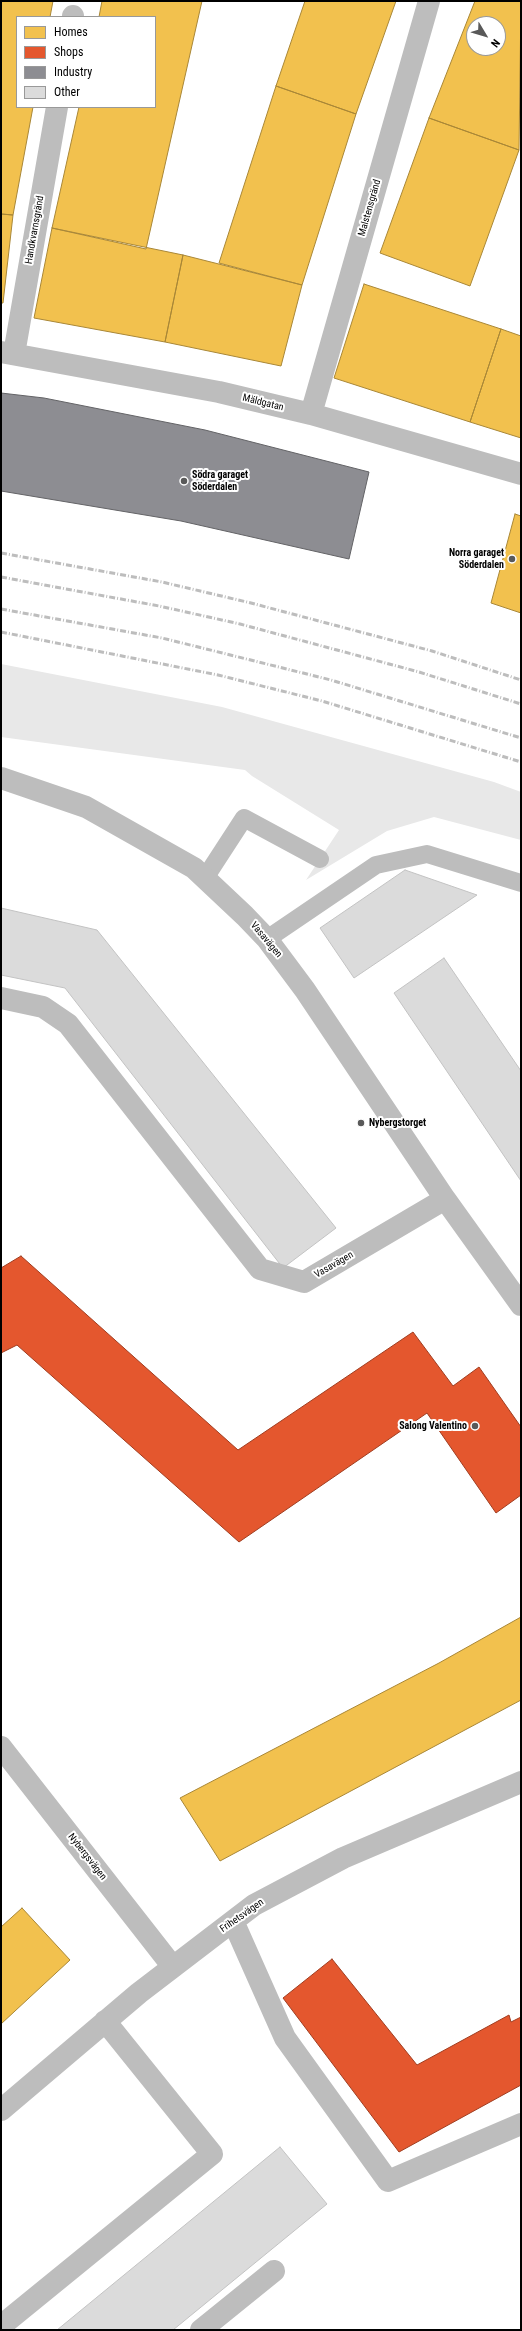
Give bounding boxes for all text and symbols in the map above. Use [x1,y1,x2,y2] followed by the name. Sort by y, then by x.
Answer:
[16,16,156,108] legend
[466,16,506,56] north arrow
[54,25,88,39] text: Homes
[488,36,502,50] text: N
[54,45,83,59] text: Shops
[54,65,92,79] text: Industry
[54,85,80,99] text: Other
[356,178,384,238] street label: Malstensgränd
[23,195,47,265] street label: Handkvarnsgränd
[241,392,285,414] street label: Mäldgatan
[192,469,248,492] place label: Södra garaget Söderdalen
[179,476,189,486] marker: Södra garaget Söderdalen
[449,547,504,570] place label: Norra garaget Söderdalen
[507,554,517,564] marker: Norra garaget Söderdalen
[248,920,284,960] street label: Vasavägen
[369,1117,426,1129] place label: Nybergstorget
[356,1118,366,1128] marker: Nybergstorget
[312,1249,356,1281] street label: Vasavägen
[399,1420,467,1432] place label: Salong Valentino
[470,1421,480,1431] marker: Salong Valentino
[65,1831,109,1883] street label: Nybergsvägen
[218,1897,266,1935] street label: Frihetsvägen

